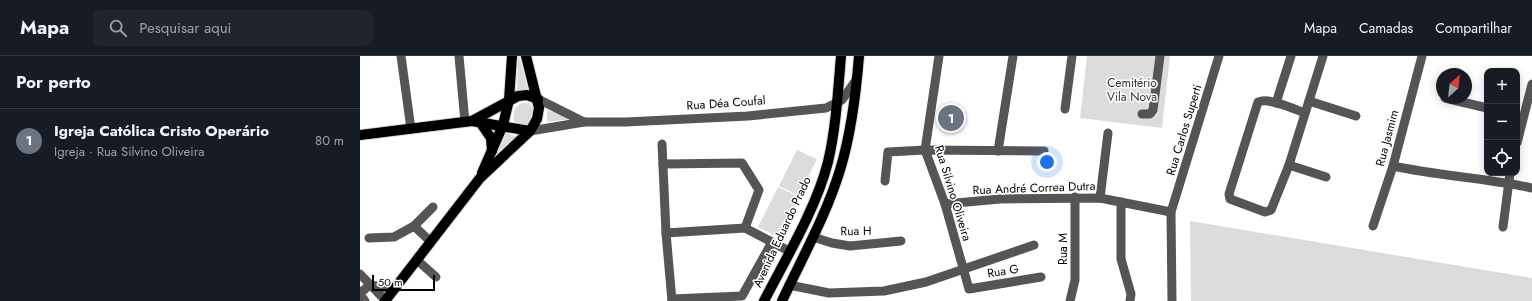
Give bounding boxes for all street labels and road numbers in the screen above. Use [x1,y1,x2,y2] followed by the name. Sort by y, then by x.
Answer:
[1162,82,1206,178] street label: Rua Carlos Superti
[686,91,766,115] street label: Rua Déa Coufal
[1371,108,1403,168] street label: Rua Jasmim
[930,143,976,243] street label: Rua Silvino Oliveira
[748,173,816,290] street label: Avenida Eduardo Prado
[972,177,1096,199] street label: Rua André Correa Dutra
[840,222,872,240] street label: Rua H
[1054,233,1072,265] street label: Rua M
[986,260,1020,282] street label: Rua G

